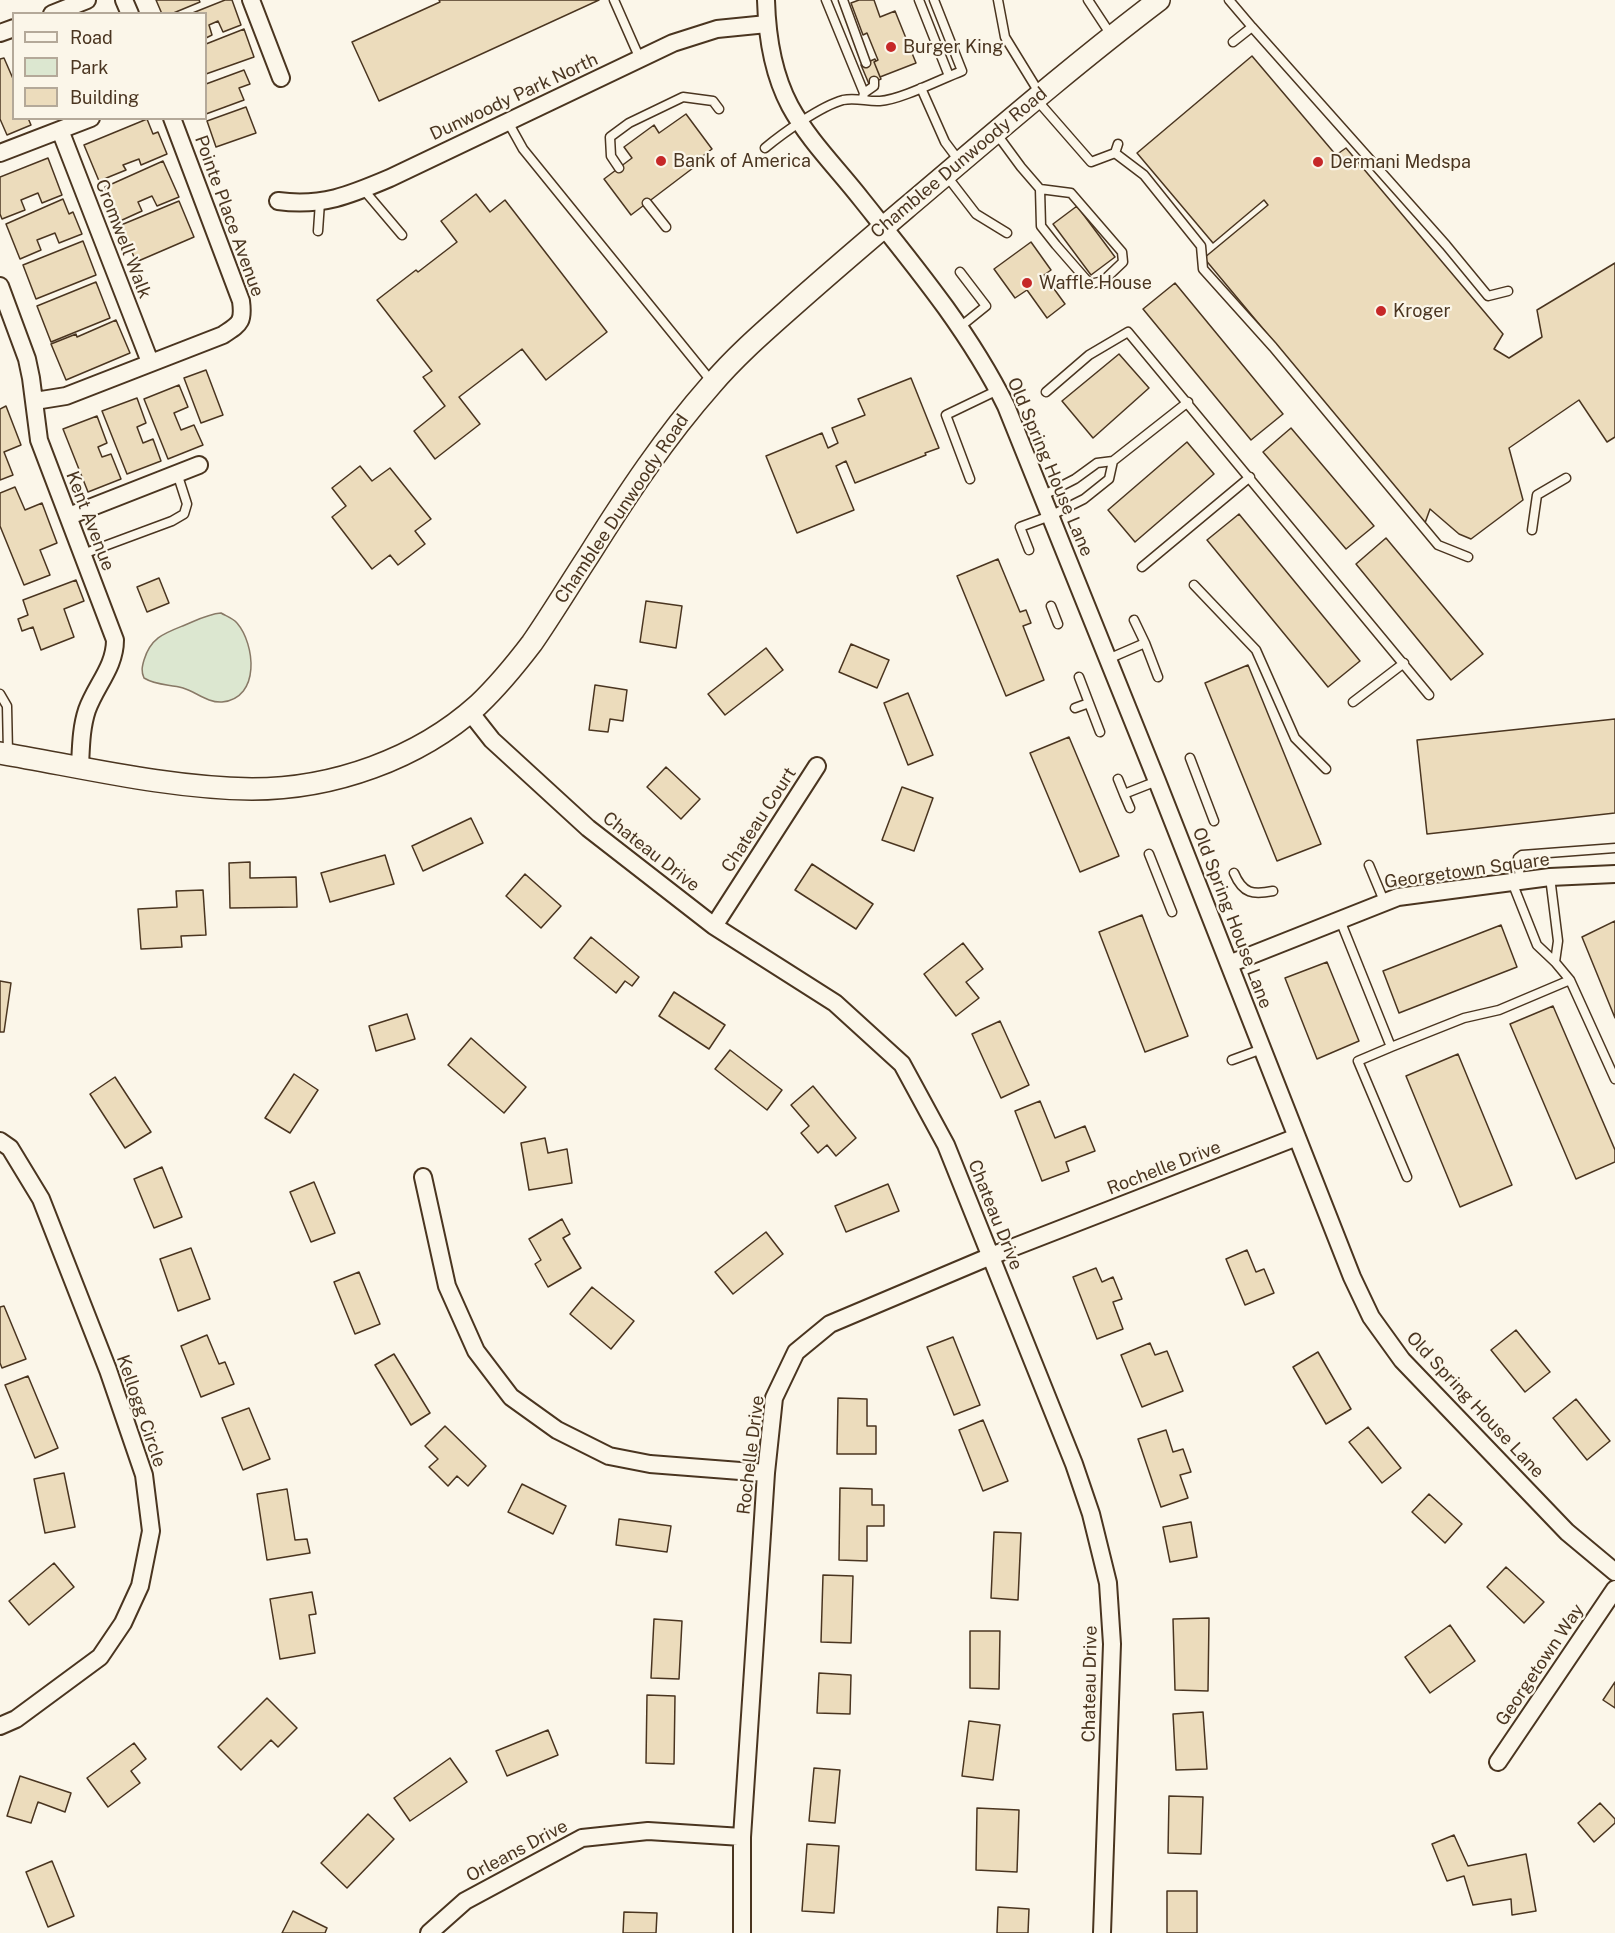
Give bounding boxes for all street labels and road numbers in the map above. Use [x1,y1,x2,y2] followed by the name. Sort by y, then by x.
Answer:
[427,49,601,145] street label: Dunwoody Park North
[866,83,1052,243] street label: Chamblee Dunwoody Road
[190,132,268,300] street label: Pointe Place Avenue
[90,176,156,302] street label: Cromwell Walk
[1003,374,1097,560] street label: Old Spring House Lane
[551,410,693,608] street label: Chamblee Dunwoody Road
[61,468,119,574] street label: Kent Avenue
[717,763,801,877] street label: Chateau Court
[598,807,704,897] street label: Chateau Drive
[1187,824,1277,1012] street label: Old Spring House Lane
[1383,849,1551,893] street label: Georgetown Square
[1104,1136,1224,1200] street label: Rochelle Drive
[963,1157,1027,1273] street label: Chateau Drive
[1402,1327,1548,1483] street label: Old Spring House Lane
[112,1352,170,1470] street label: Kellogg Circle
[733,1394,769,1516] street label: Rochelle Drive
[1491,1600,1589,1730] street label: Georgetown Way
[1078,1625,1102,1743] street label: Chateau Drive
[462,1815,572,1887] street label: Orleans Drive

